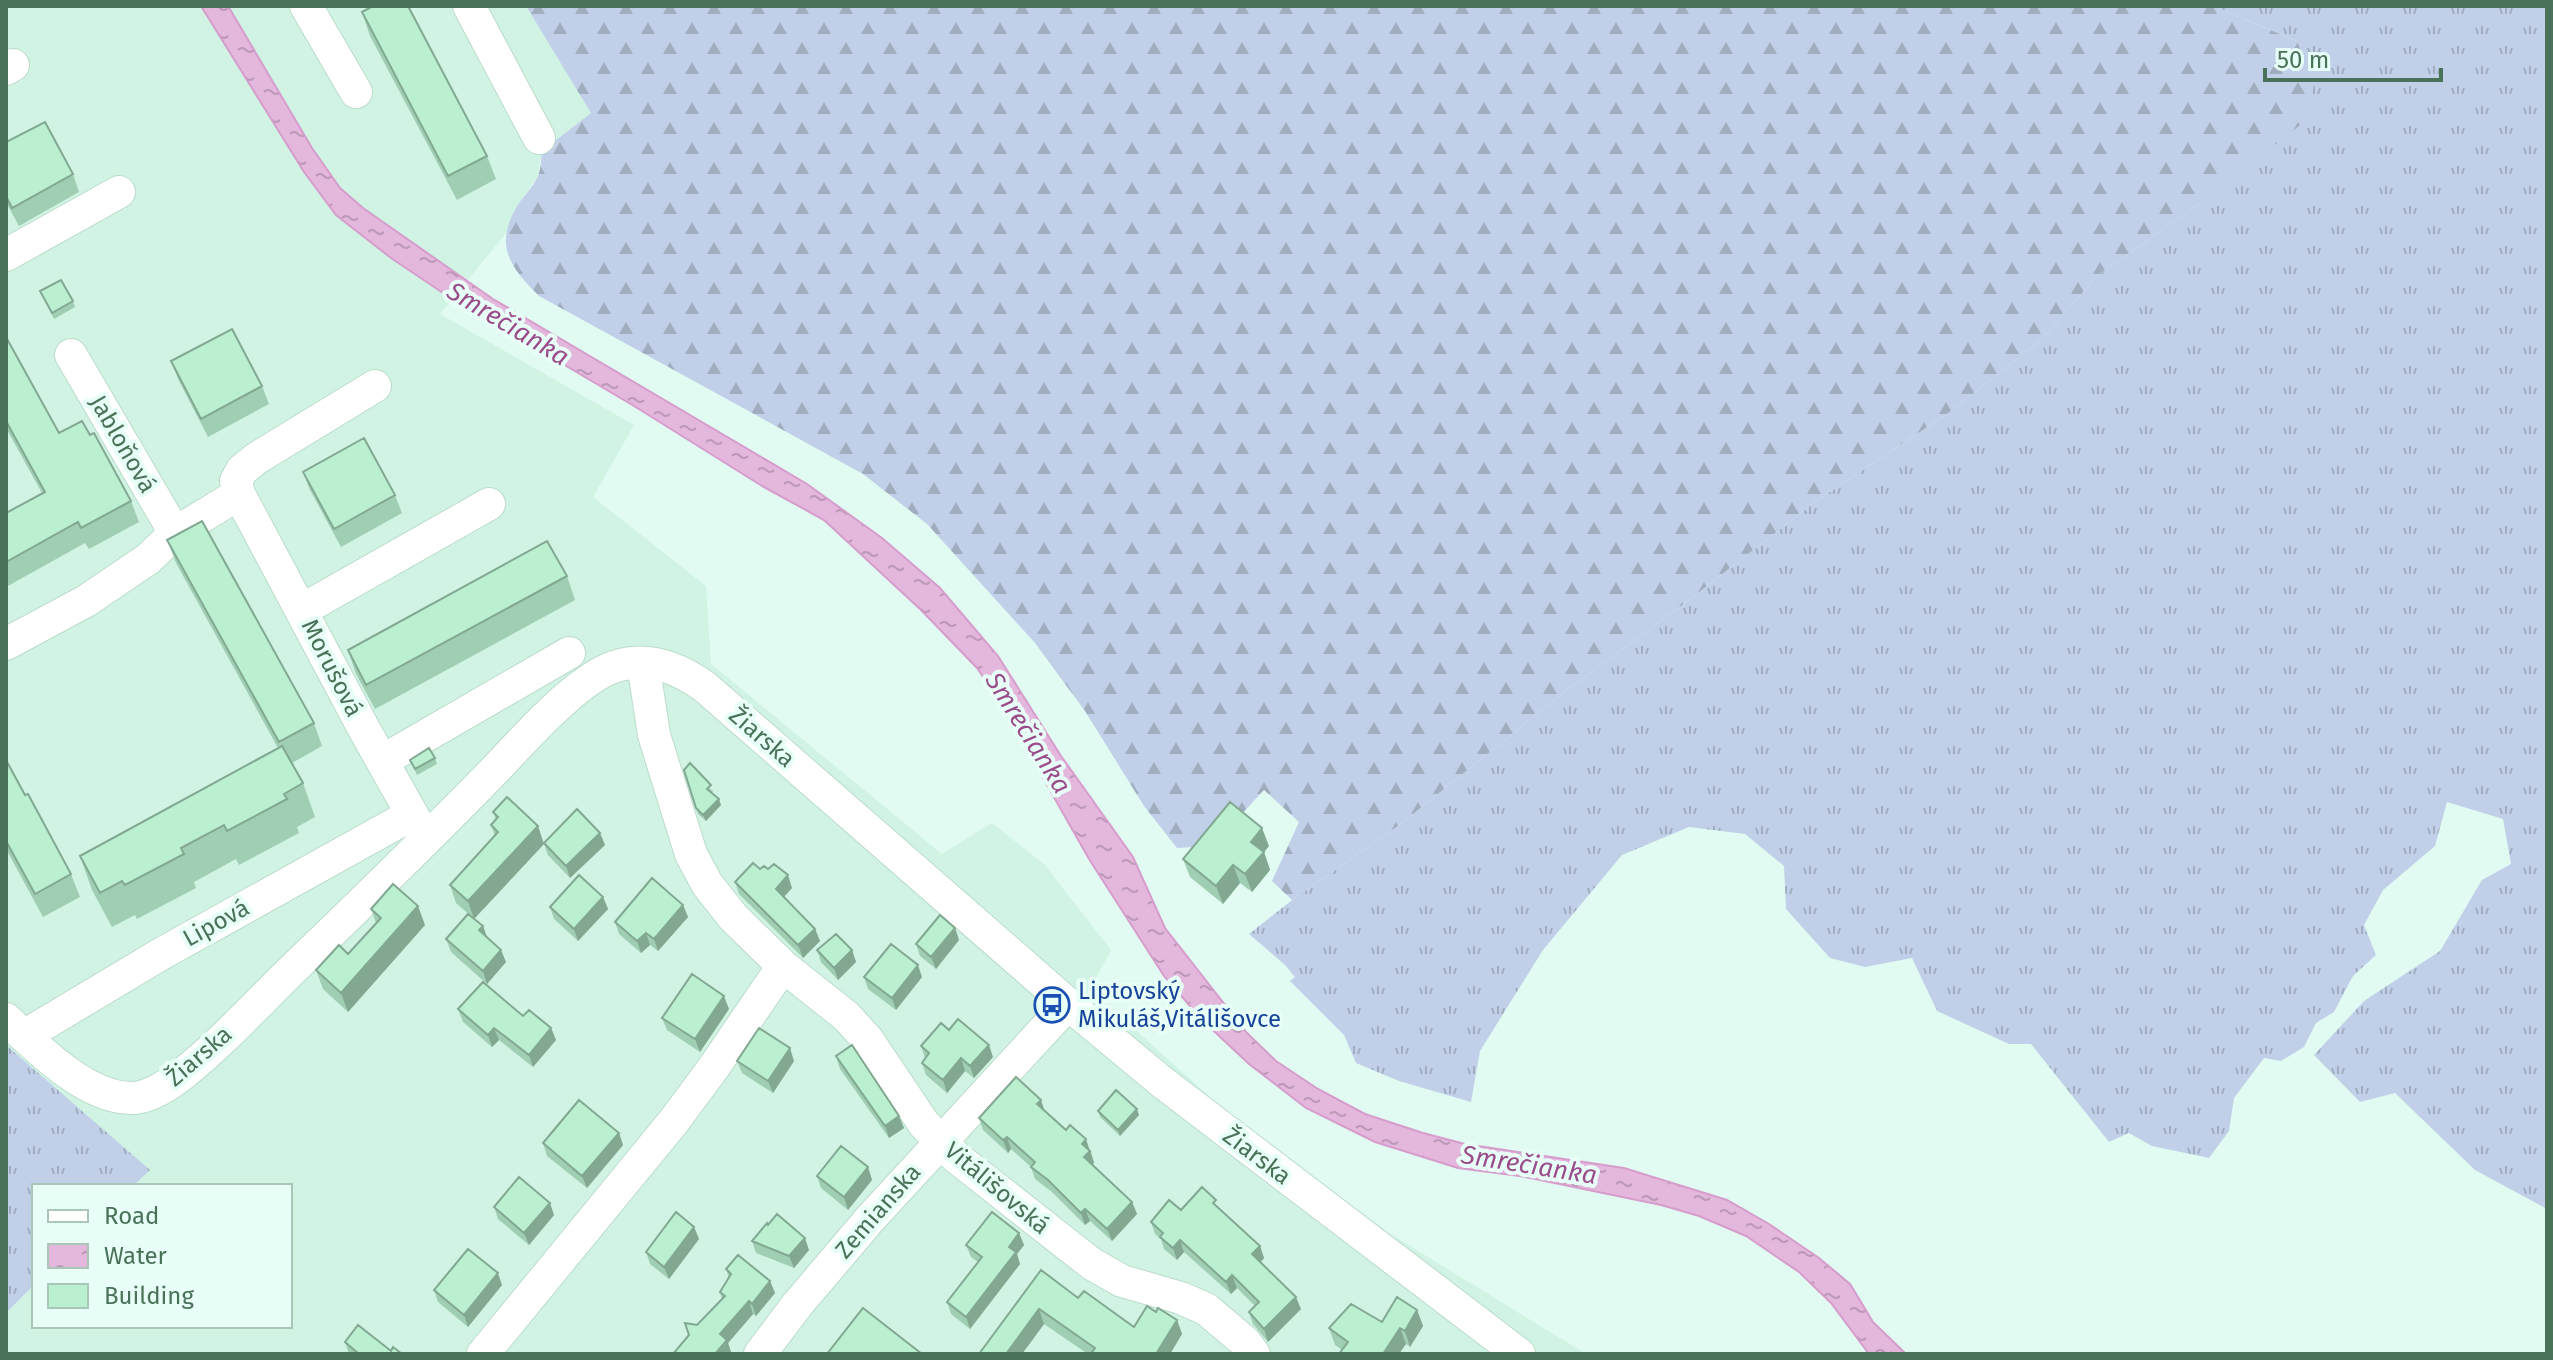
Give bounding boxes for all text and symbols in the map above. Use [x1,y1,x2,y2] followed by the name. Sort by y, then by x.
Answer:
[2265,32,2441,82] scale bar
[2277,46,2329,74] text: 50 m
[440,275,575,373] water label: Smrečianka
[84,390,162,498] street label: Jabloňová
[296,615,368,721] street label: Morušová
[978,666,1077,799] water label: Smrečianka
[724,701,800,773] street label: Žiarska
[178,893,254,953] street label: Lipová
[1078,977,1281,1033] place label: Liptovský Mikuláš,Vitálišovce
[1033,986,1071,1024] bus stop icon: Liptovský Mikuláš,Vitálišovce
[161,1020,237,1092] street label: Žiarska
[1218,1122,1296,1190] street label: Žiarska
[939,1136,1055,1240] street label: Vitálišovská
[1458,1139,1599,1191] water label: Smrečianka
[829,1158,927,1264] street label: Zemianska
[32,1184,292,1328] legend
[104,1202,159,1230] text: Road
[104,1242,168,1270] text: Water
[104,1282,194,1310] text: Building

